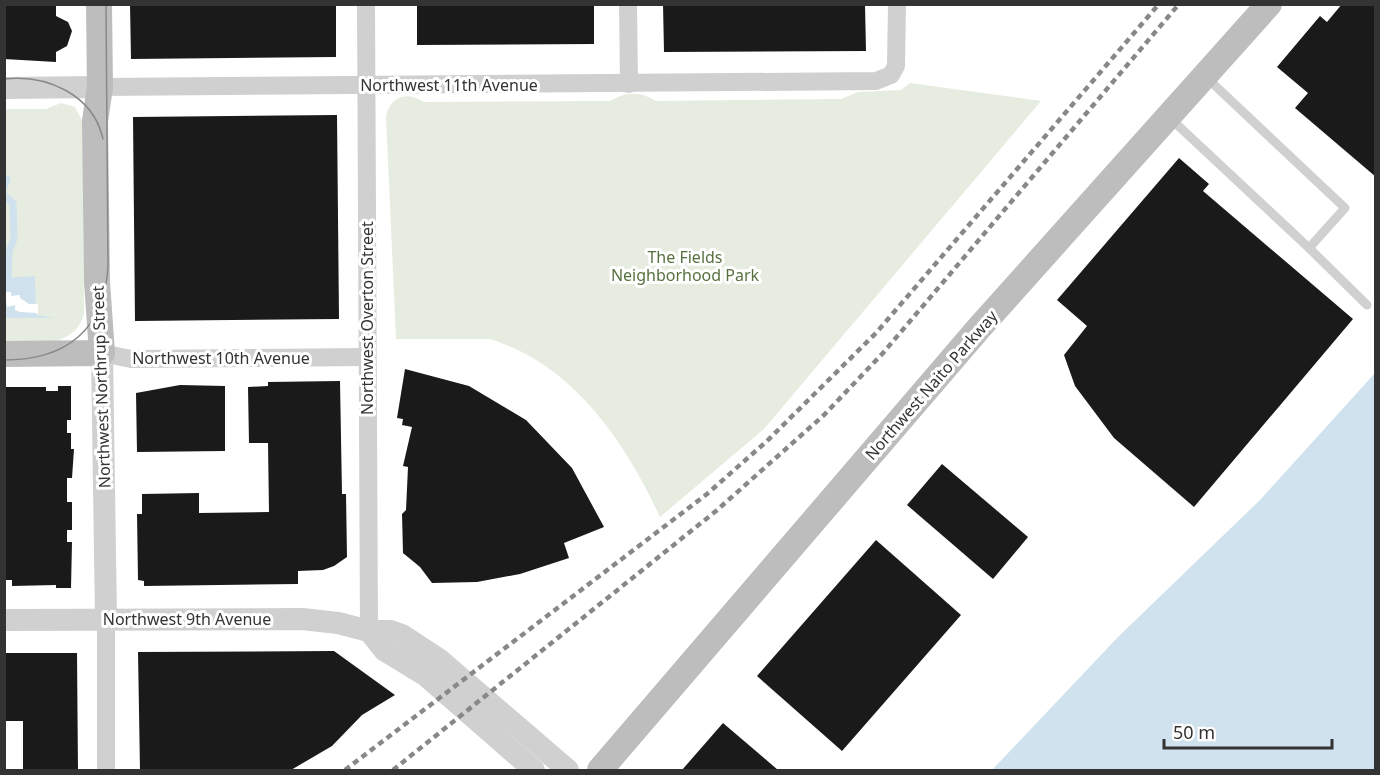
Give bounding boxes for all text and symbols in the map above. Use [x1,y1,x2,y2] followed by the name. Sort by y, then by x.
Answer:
[360,74,538,96] street label: Northwest 11th Avenue
[356,221,378,415] street label: Northwest Overton Street
[611,246,760,286] park label: The Fields Neighborhood Park
[86,285,116,489] street label: Northwest Northrup Street
[860,305,1003,465] street label: Northwest Naito Parkway
[132,347,310,369] street label: Northwest 10th Avenue
[103,608,271,630] street label: Northwest 9th Avenue
[1164,712,1332,750] scale bar
[1173,720,1215,744] text: 50 m

